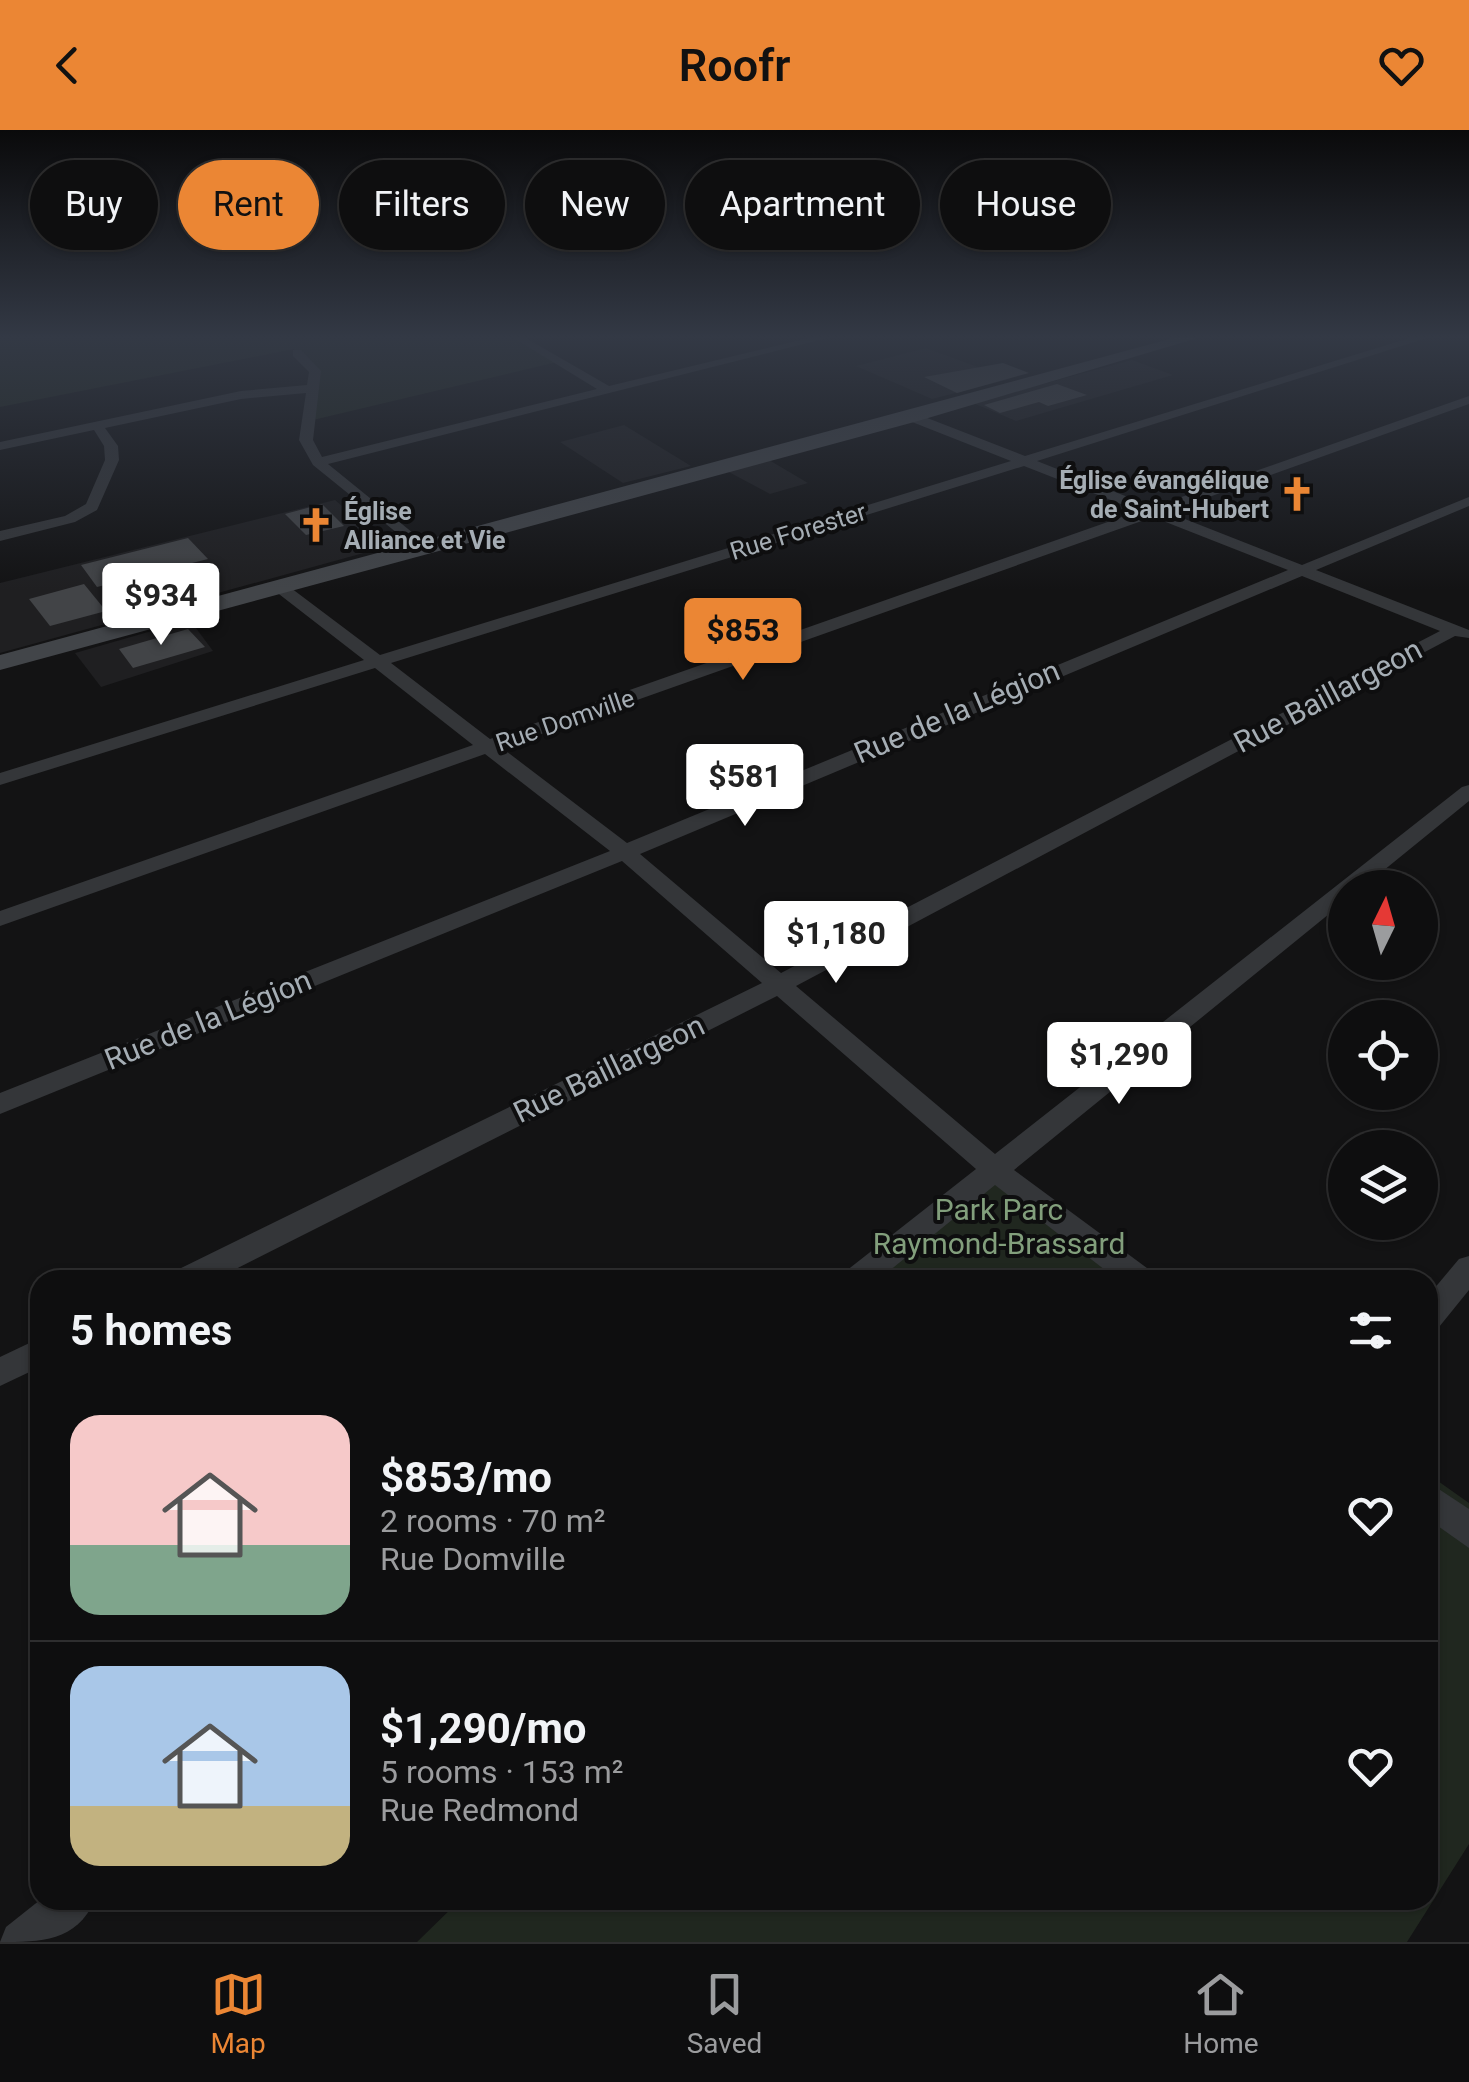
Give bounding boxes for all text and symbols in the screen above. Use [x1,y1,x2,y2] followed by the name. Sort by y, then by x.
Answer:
[40,38,95,93] icon: back
[1374,38,1429,93] icon: heart
[679,39,790,92] text: Roofr
[30,160,158,250] chip: Buy
[178,160,319,250] chip: Rent
[339,160,505,250] chip: Filters
[525,160,665,250] chip: New
[685,160,920,250] chip: Apartment
[940,160,1111,250] chip: House
[1059,465,1269,524] place label: Église évangélique de Saint-Hubert
[1278,475,1316,513] church icon: Église évangélique de Saint-Hubert
[344,496,505,555] place label: Église Alliance et Vie
[727,497,870,566] street label: Rue Forester
[297,506,335,544] church icon: Église Alliance et Vie
[102,563,220,648] pin: $934
[124,576,198,614] text: $934
[684,598,802,683] pin: $853
[706,611,780,649] text: $853
[1228,631,1428,760] street label: Rue Baillargeon
[849,653,1065,771] street label: Rue de la Légion
[492,683,638,758] street label: Rue Domville
[686,744,804,829] pin: $581
[708,757,782,795] text: $581
[1328,870,1438,980] north arrow
[1328,870,1438,1240] map controls
[755,901,917,986] pin: $1,180
[786,914,886,952] text: $1,180
[99,962,316,1077] street label: Rue de la Légion
[1328,1000,1438,1110] button: locate
[508,1007,710,1130] street label: Rue Baillargeon
[1038,1022,1200,1107] pin: $1,290
[1069,1035,1169,1073] text: $1,290
[1328,1130,1438,1240] button: layers
[873,1192,1125,1261] park label: Park Parc Raymond-Brassard
[1343,1303,1398,1358] icon: filters
[70,1306,232,1355] text: 5 homes
[380,1453,552,1502] text: $853/mo
[150,1455,270,1575] icon: home
[1343,1488,1398,1543] icon: heart
[380,1502,605,1540] text: 2 rooms · 70 m²
[380,1540,565,1578] text: Rue Domville
[380,1704,587,1753] text: $1,290/mo
[150,1706,270,1826] icon: home
[1343,1739,1398,1794] icon: heart
[380,1753,623,1791] text: 5 rooms · 153 m²
[380,1791,579,1829] text: Rue Redmond
[210,1967,266,2060] tab: Map
[687,1967,762,2060] tab: Saved
[1183,1967,1259,2060] tab: Home

